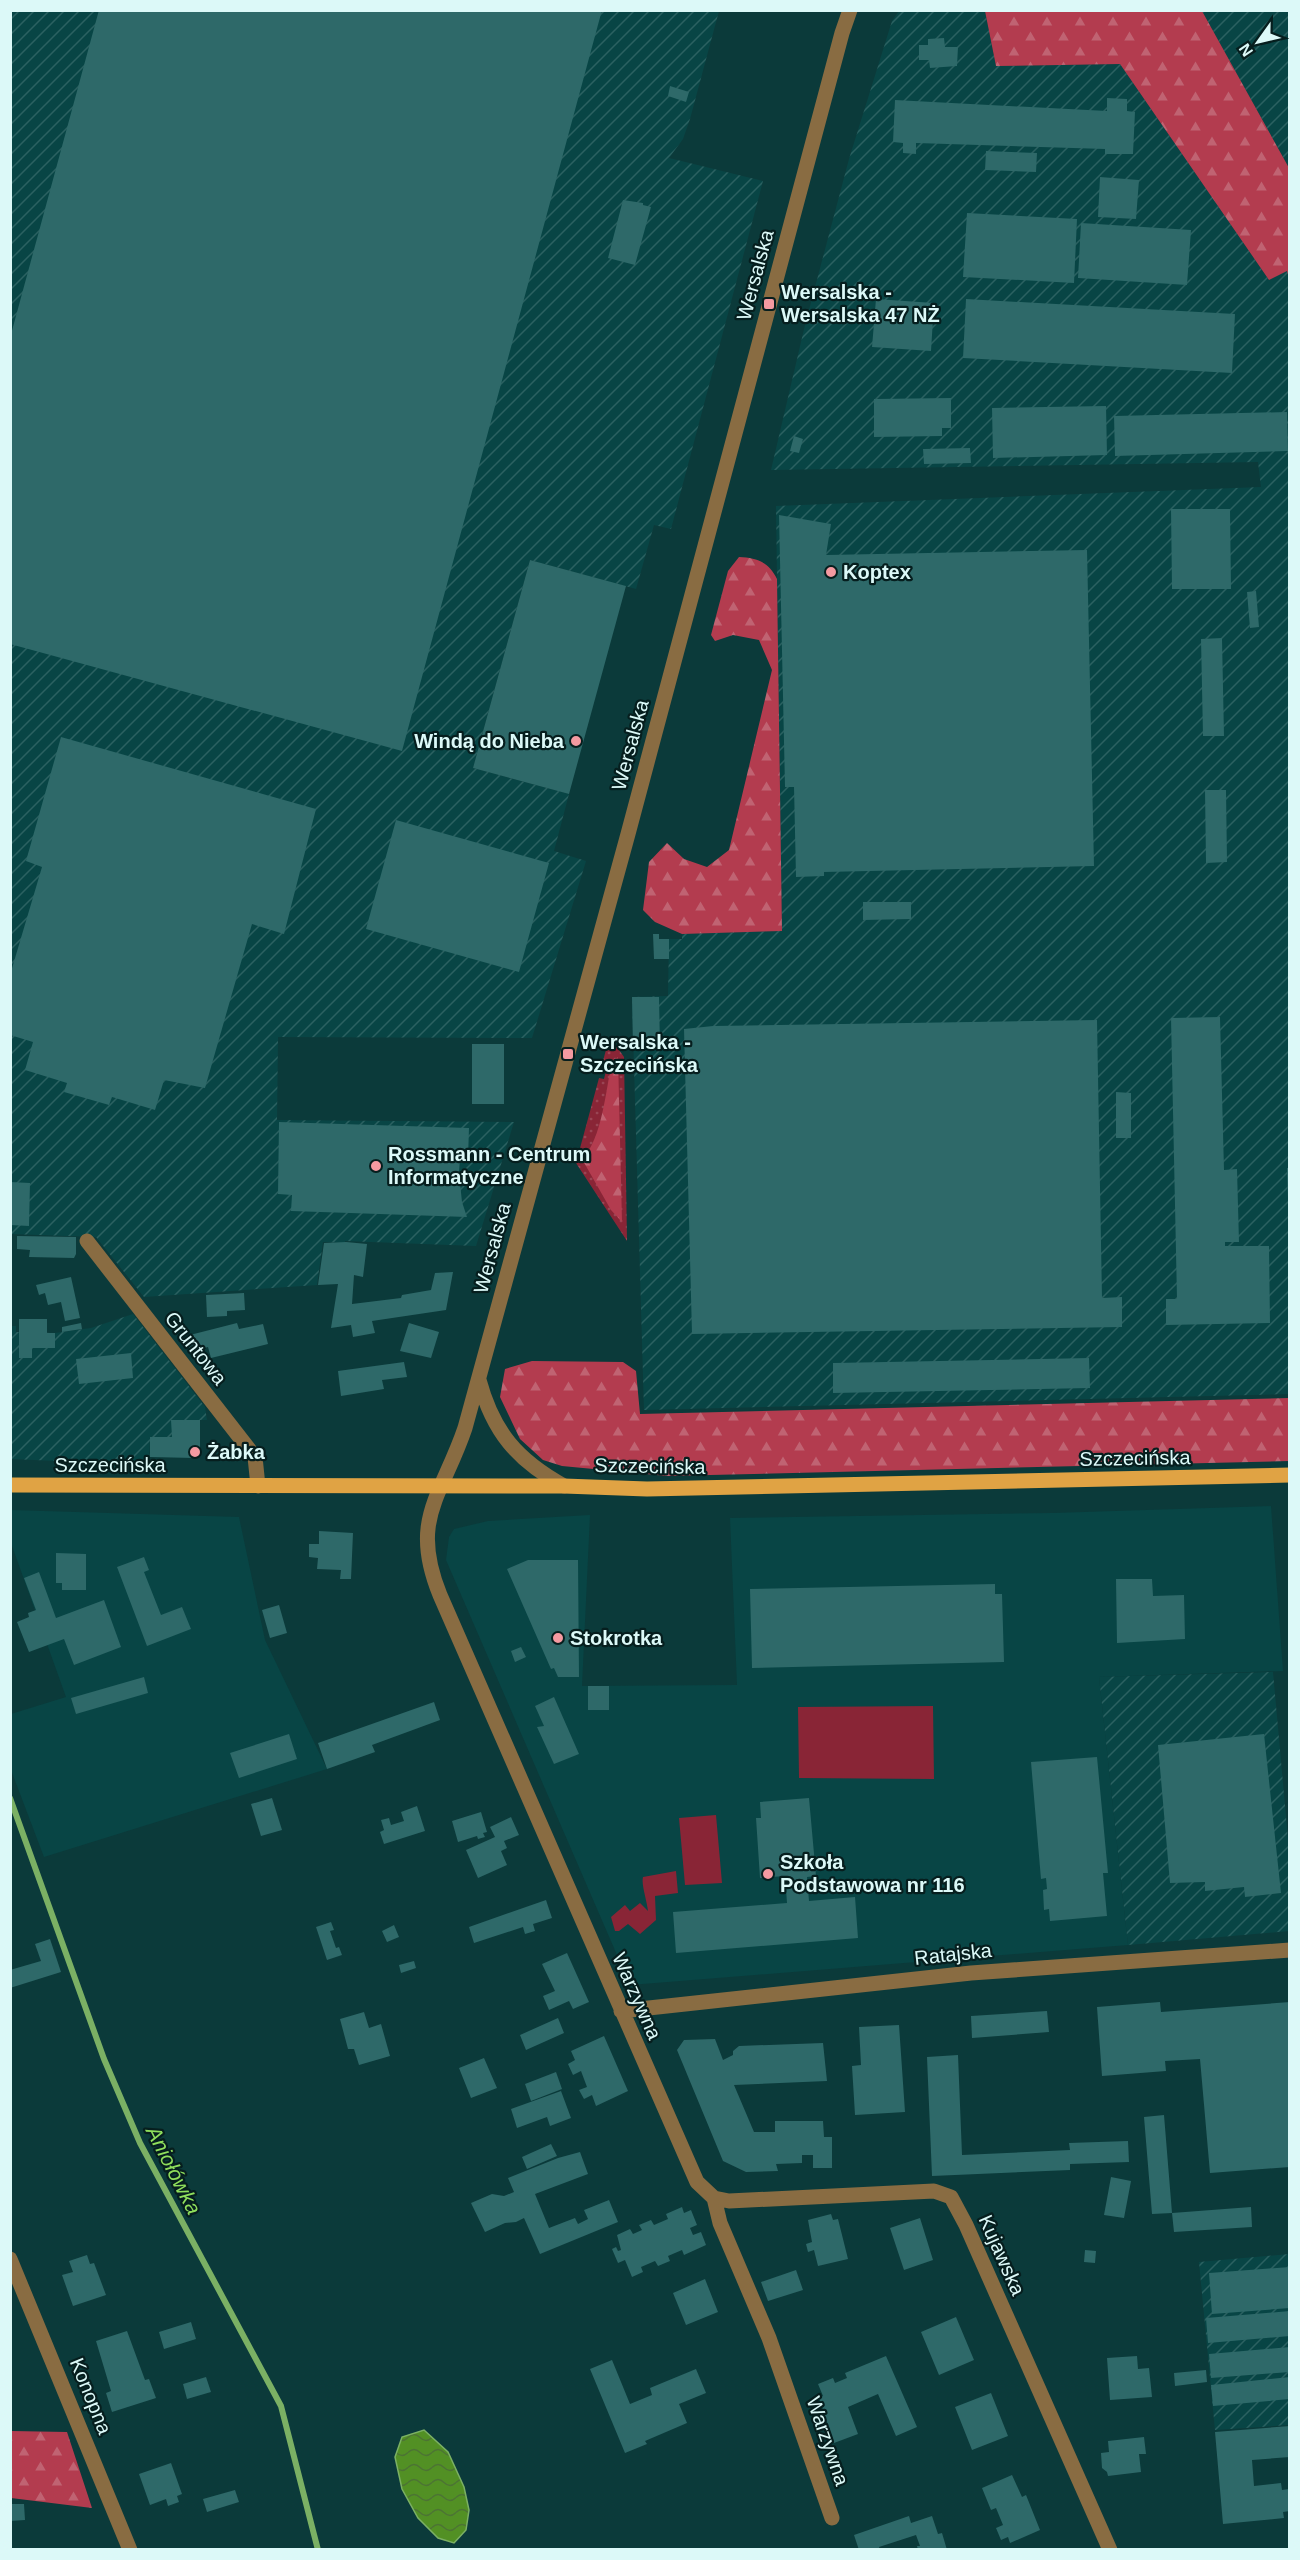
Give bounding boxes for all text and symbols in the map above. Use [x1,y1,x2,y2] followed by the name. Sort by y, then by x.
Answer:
[1228,12,1288,72] north arrow
[1236,41,1256,60] text: N
[732,226,778,323] street label: Wersalska
[781,281,940,326] place label: Wersalska - Wersalska 47 NŻ
[762,297,776,311] marker: Wersalska - Wersalska 47 NŻ
[843,561,911,583] place label: Koptex
[824,565,838,579] marker: Koptex
[607,696,653,793] street label: Wersalska
[414,730,565,752] place label: Windą do Nieba
[569,734,583,748] marker: Windą do Nieba
[580,1031,699,1076] place label: Wersalska - Szczecińska
[561,1047,575,1061] marker: Wersalska - Szczecińska
[388,1143,590,1188] place label: Rossmann - Centrum Informatyczne
[369,1159,383,1173] marker: Rossmann - Centrum Informatyczne
[469,1199,515,1296] street label: Wersalska
[161,1307,232,1390] street label: Gruntowa
[207,1441,266,1463] place label: Żabka
[188,1445,202,1459] marker: Żabka
[1079,1446,1192,1470] street label: Szczecińska
[54,1454,166,1476] street label: Szczecińska
[594,1454,707,1478] street label: Szczecińska
[570,1627,663,1649] place label: Stokrotka
[551,1631,565,1645] marker: Stokrotka
[780,1851,965,1896] place label: Szkoła Podstawowa nr 116
[761,1867,775,1881] marker: Szkoła Podstawowa nr 116
[913,1939,994,1969] street label: Ratajska
[608,1949,666,2044] street label: Warzywna
[141,2120,206,2218] water label: Aniołówka
[975,2211,1030,2299] street label: Kujawska
[66,2355,117,2438] street label: Konopna
[803,2394,854,2489] street label: Warzywna

